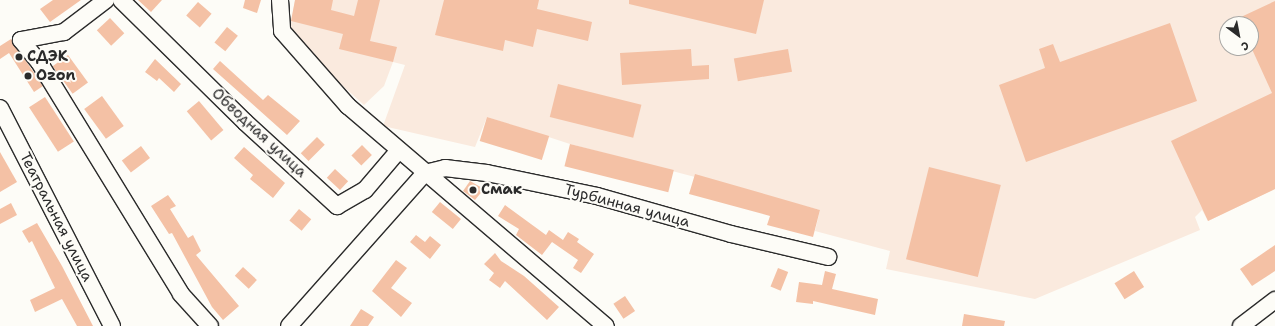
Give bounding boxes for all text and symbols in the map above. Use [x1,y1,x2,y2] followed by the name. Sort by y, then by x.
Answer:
[1219,16,1259,56] north arrow
[1238,38,1252,54] text: С
[27,48,68,66] place label: СДЭК
[14,52,24,62] marker: СДЭК
[36,67,76,85] place label: Ozon
[23,71,33,81] marker: Ozon
[208,85,310,181] street label: Обводная улица
[16,149,96,285] street label: Театральная улица
[481,181,522,199] place label: Смак
[562,181,692,231] street label: Турбинная улица
[468,185,478,195] marker: Смак

